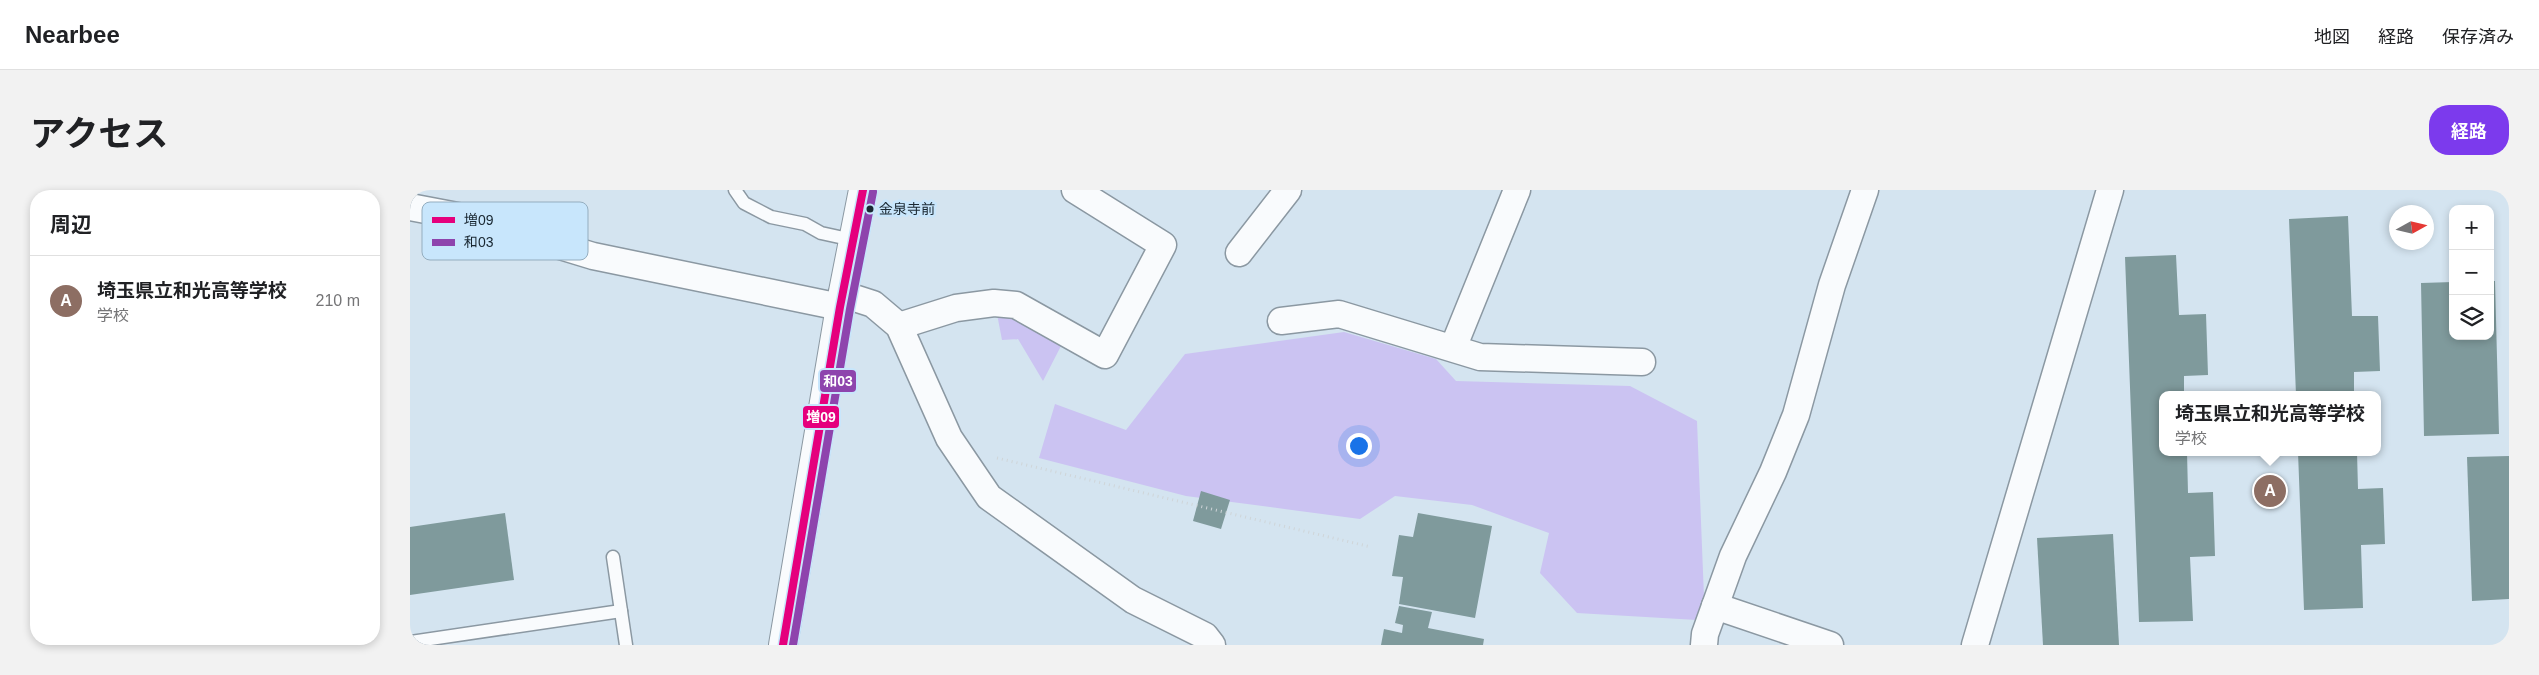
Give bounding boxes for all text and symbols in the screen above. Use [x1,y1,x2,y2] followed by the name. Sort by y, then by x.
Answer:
[25,21,120,48] text: Nearbee
[2314,27,2350,47] text: 地図
[2378,27,2414,47] text: 経路
[2442,27,2514,47] text: 保存済み
[2429,105,2509,155] button: 経路
[30,114,168,153] text: アクセス
[879,201,935,217] place label: 金泉寺前
[422,202,588,260] legend
[865,204,875,214] marker: 金泉寺前
[2389,205,2434,250] north arrow
[2449,205,2494,340] map controls
[2449,205,2494,250] button: +
[464,212,494,228] text: 増09
[50,213,92,236] text: 周辺
[464,234,494,250] text: 和03
[2449,250,2494,295] button: −
[97,280,287,301] text: 埼玉県立和光高等学校
[60,292,72,309] text: A
[316,292,360,309] text: 210 m
[2449,295,2494,340] button: layers
[97,307,129,324] text: 学校
[819,369,857,393] line badge: 和03
[823,373,853,389] text: 和03
[2159,391,2381,456] popup
[2175,403,2365,424] text: 埼玉県立和光高等学校
[802,405,840,429] line badge: 増09
[806,409,836,425] text: 増09
[2175,430,2207,447] text: 学校
[1346,433,1372,459] your location
[2254,472,2286,510] pin: A

